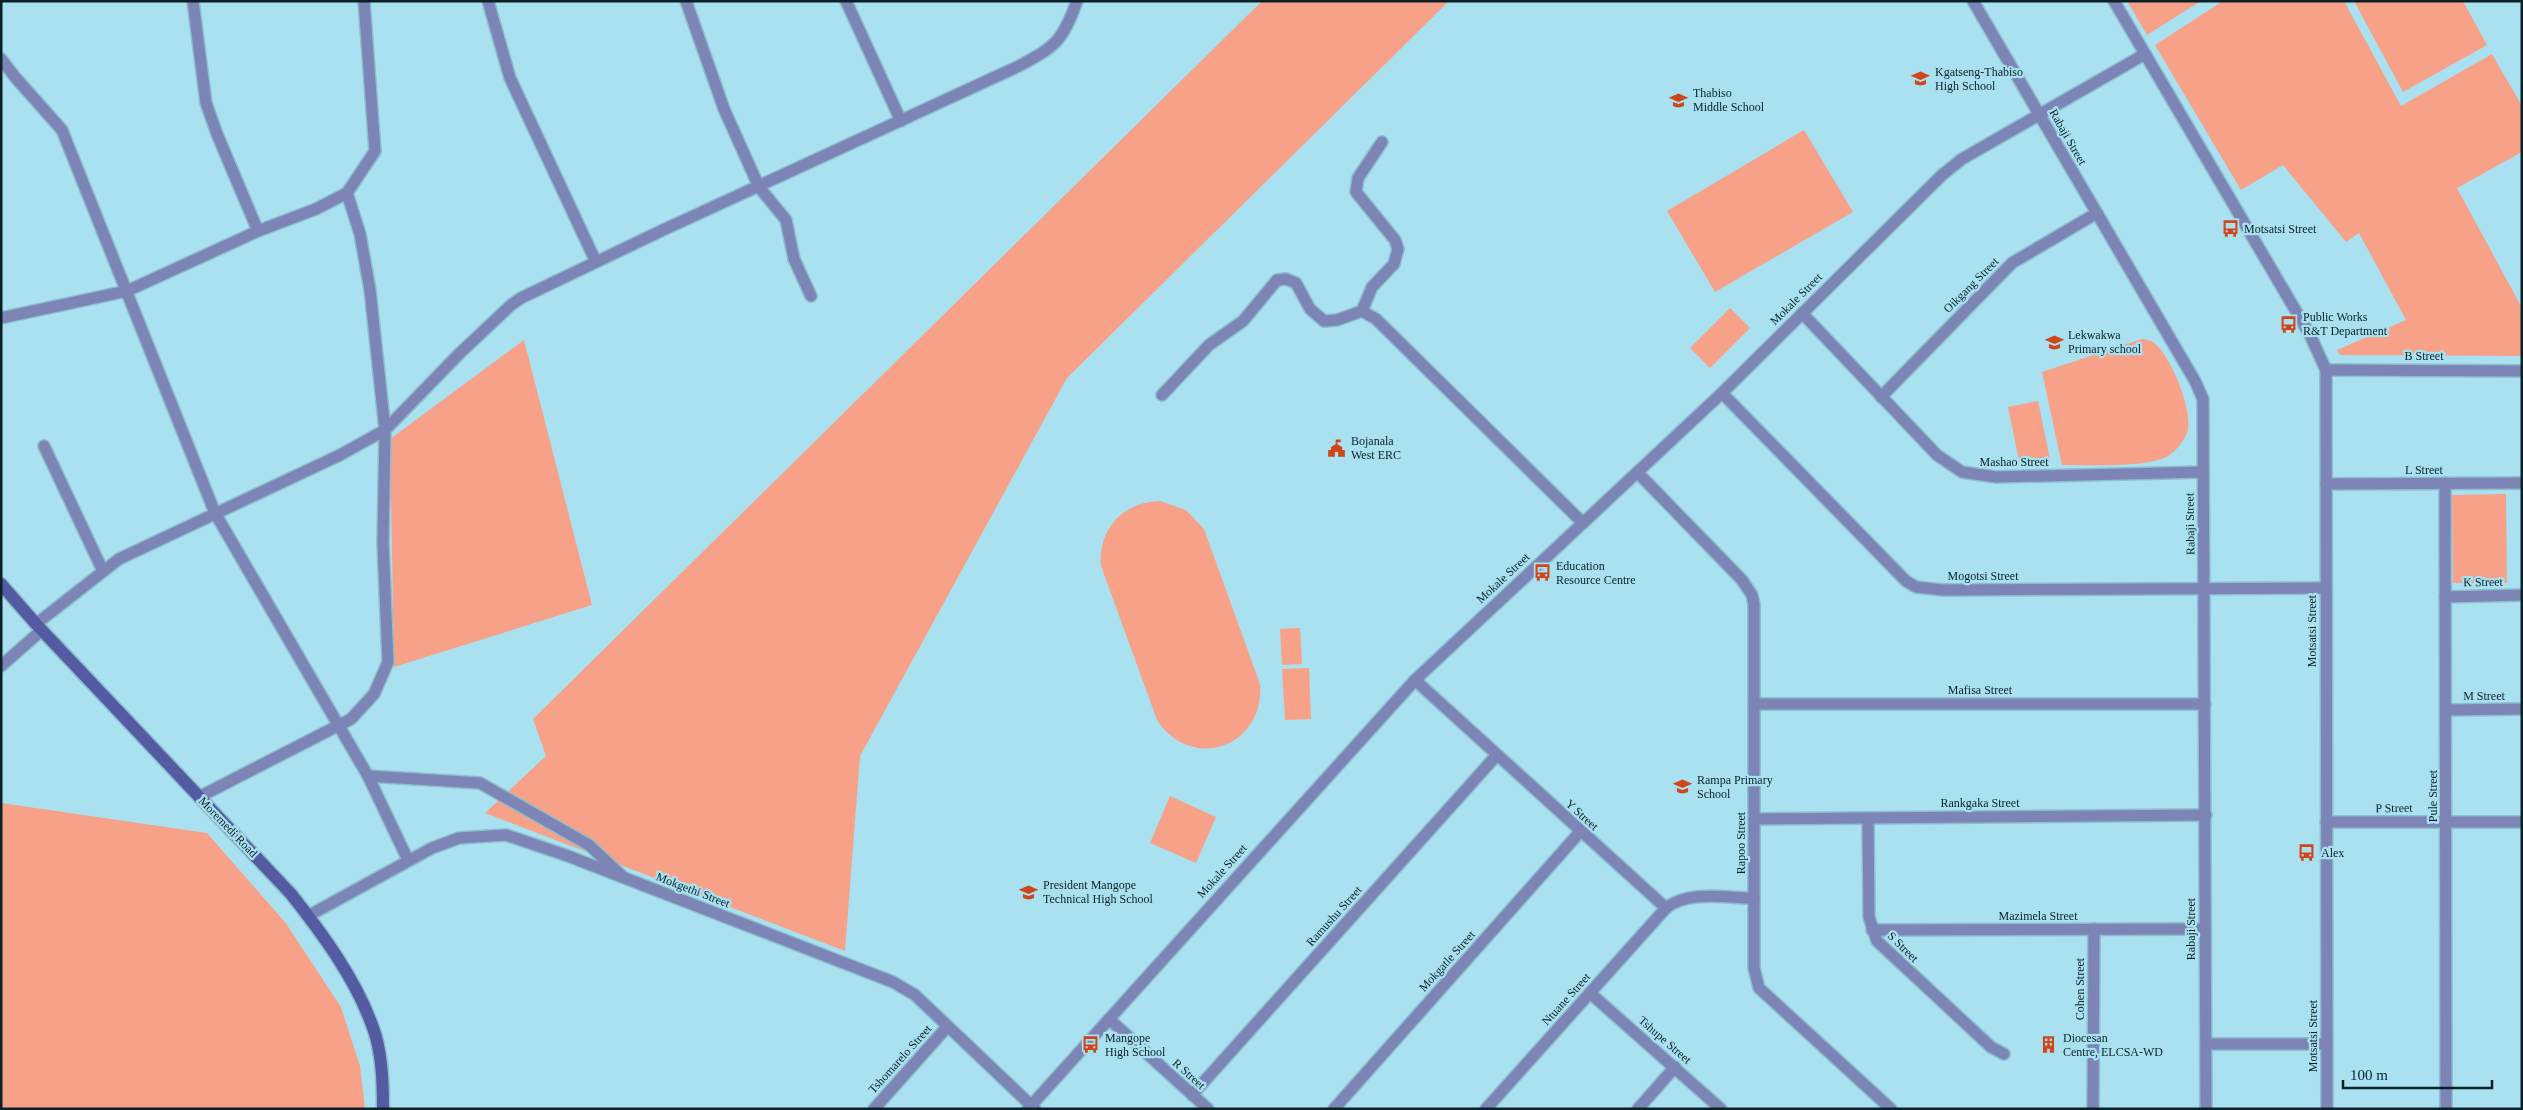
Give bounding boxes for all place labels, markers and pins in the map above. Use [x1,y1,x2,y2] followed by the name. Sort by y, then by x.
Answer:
[1935,65,2023,93] place label: Kgatseng-Thabiso High School
[1911,69,1931,89] school or university icon: Kgatseng-Thabiso High School
[1693,86,1765,114] place label: Thabiso Middle School
[1669,90,1689,110] school or university icon: Thabiso Middle School
[2220,219,2240,239] bus stop icon: Motsatsi Street
[2244,222,2317,236] place label: Motsatsi Street
[2303,310,2388,338] place label: Public Works R&T Department
[2279,314,2299,334] bus stop icon: Public Works R&T Department
[2068,328,2142,356] place label: Lekwakwa Primary school
[2044,332,2064,352] school or university icon: Lekwakwa Primary school
[1351,434,1401,462] place label: Bojanala West ERC
[1327,438,1347,458] public building icon: Bojanala West ERC
[1556,559,1636,587] place label: Education Resource Centre
[1532,563,1552,583] bus stop icon: Education Resource Centre
[1697,773,1773,801] place label: Rampa Primary School
[1673,777,1693,797] school or university icon: Rampa Primary School
[2297,843,2317,863] bus stop icon: Alex
[2321,846,2344,860] place label: Alex
[1043,878,1153,906] place label: President Mangope Technical High School
[1019,882,1039,902] school or university icon: President Mangope Technical High School
[1105,1031,1166,1059] place label: Mangope High School
[2063,1031,2163,1059] place label: Diocesan Centre, ELCSA-WD
[1081,1035,1101,1055] bus stop icon: Mangope High School
[2039,1035,2059,1055] building icon: Diocesan Centre, ELCSA-WD

